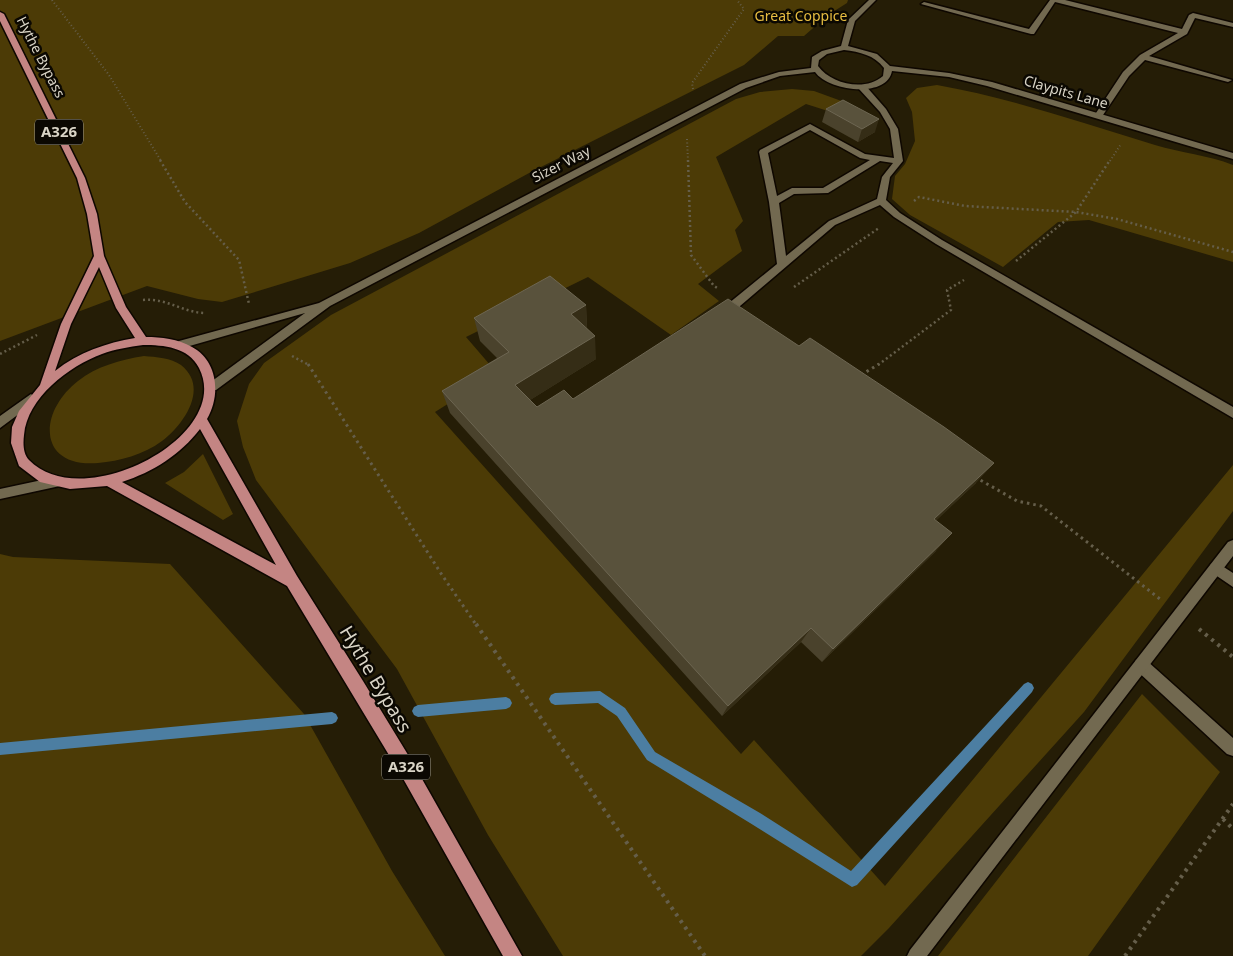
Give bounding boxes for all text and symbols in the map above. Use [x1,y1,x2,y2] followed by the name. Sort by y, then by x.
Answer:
[755,6,848,25] park label: Great Coppice
[13,13,70,101] street label: Hythe Bypass
[1022,70,1111,113] street label: Claypits Lane
[35,120,83,144] road number: A326
[528,140,594,186] street label: Sizer Way
[334,621,418,737] street label: Hythe Bypass
[382,754,430,780] road number: A326

